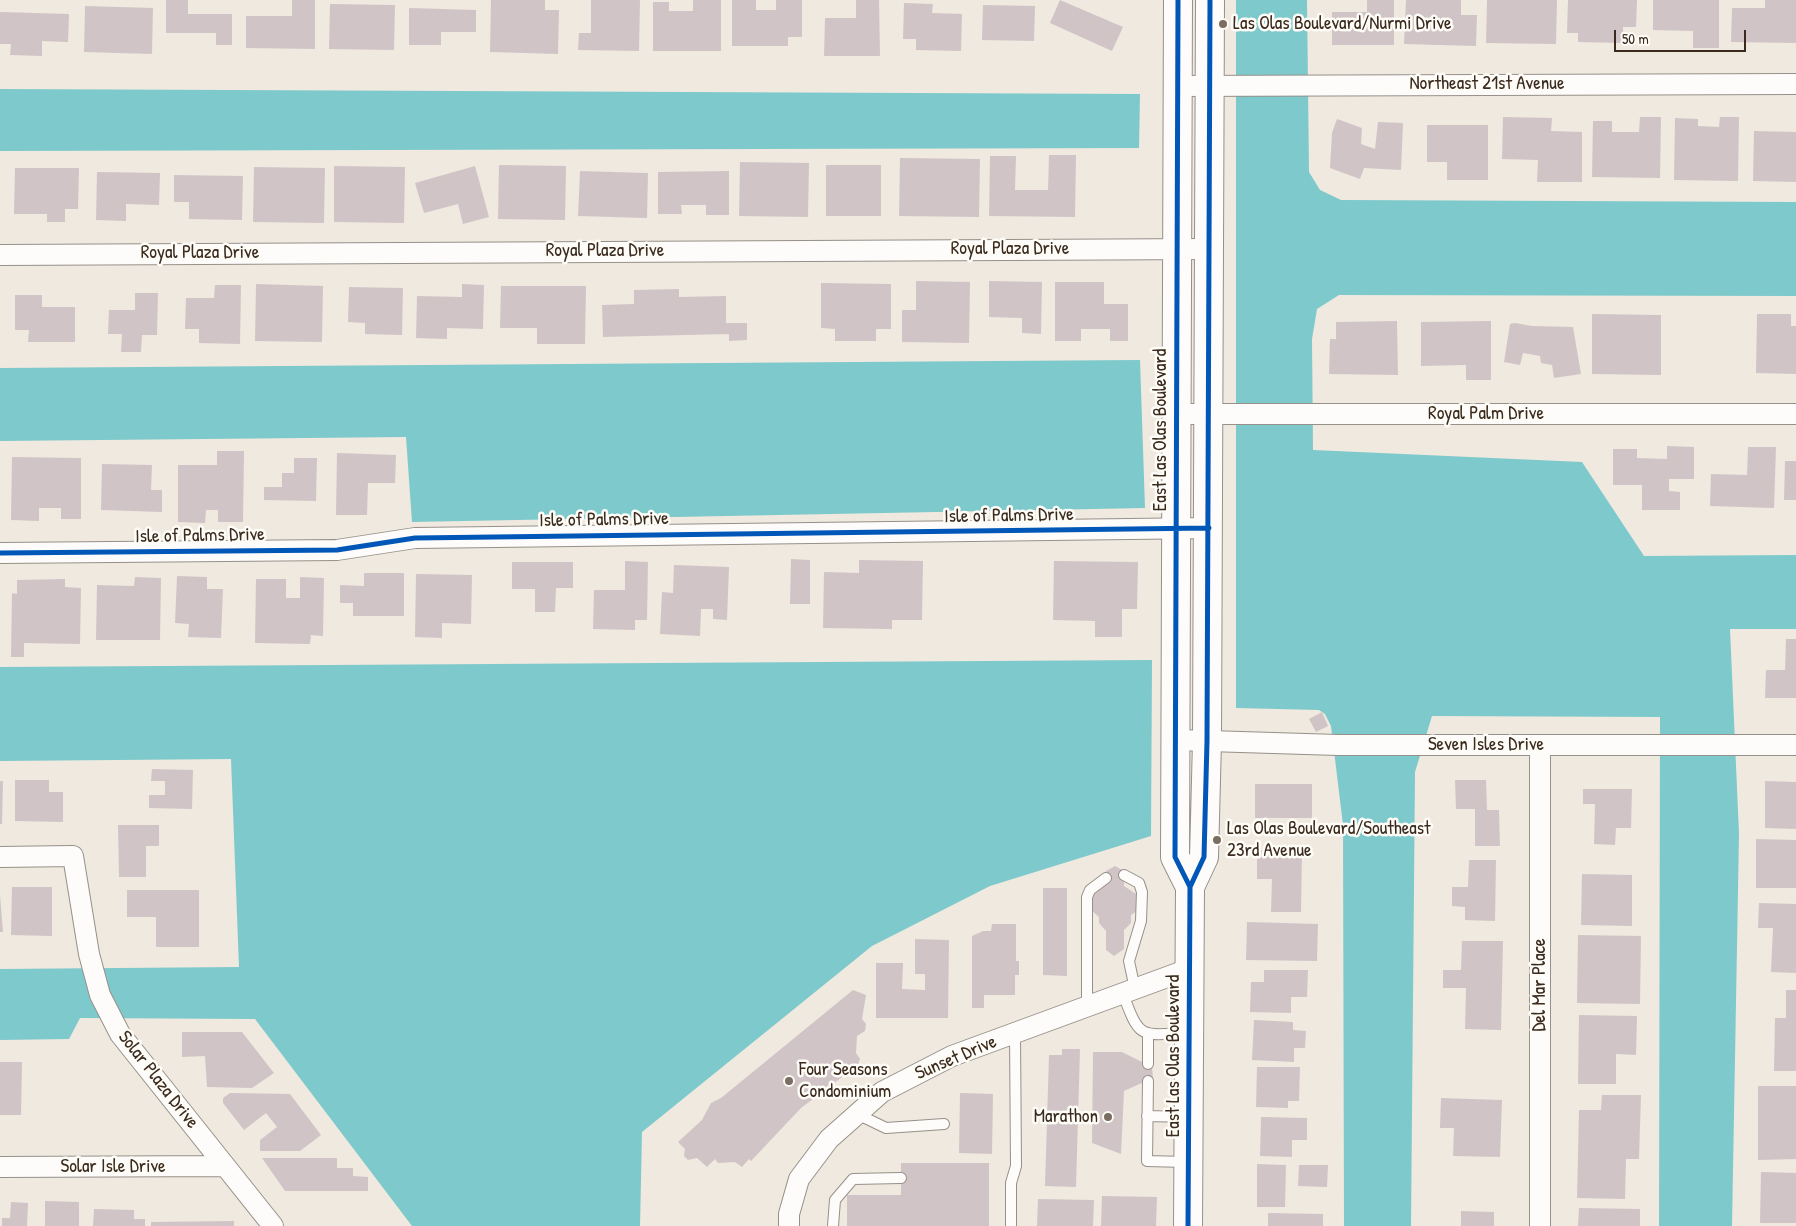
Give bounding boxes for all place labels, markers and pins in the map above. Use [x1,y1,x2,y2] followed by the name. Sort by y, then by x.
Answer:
[1233,13,1452,35] place label: Las Olas Boulevard/Nurmi Drive
[1217,18,1229,30] marker: Las Olas Boulevard/Nurmi Drive
[1227,818,1431,862] place label: Las Olas Boulevard/Southeast 23rd Avenue
[1211,834,1223,846] marker: Las Olas Boulevard/Southeast 23rd Avenue
[799,1059,891,1103] place label: Four Seasons Condominium
[783,1075,795,1087] marker: Four Seasons Condominium
[1034,1106,1098,1128] place label: Marathon
[1102,1111,1114,1123] marker: Marathon

